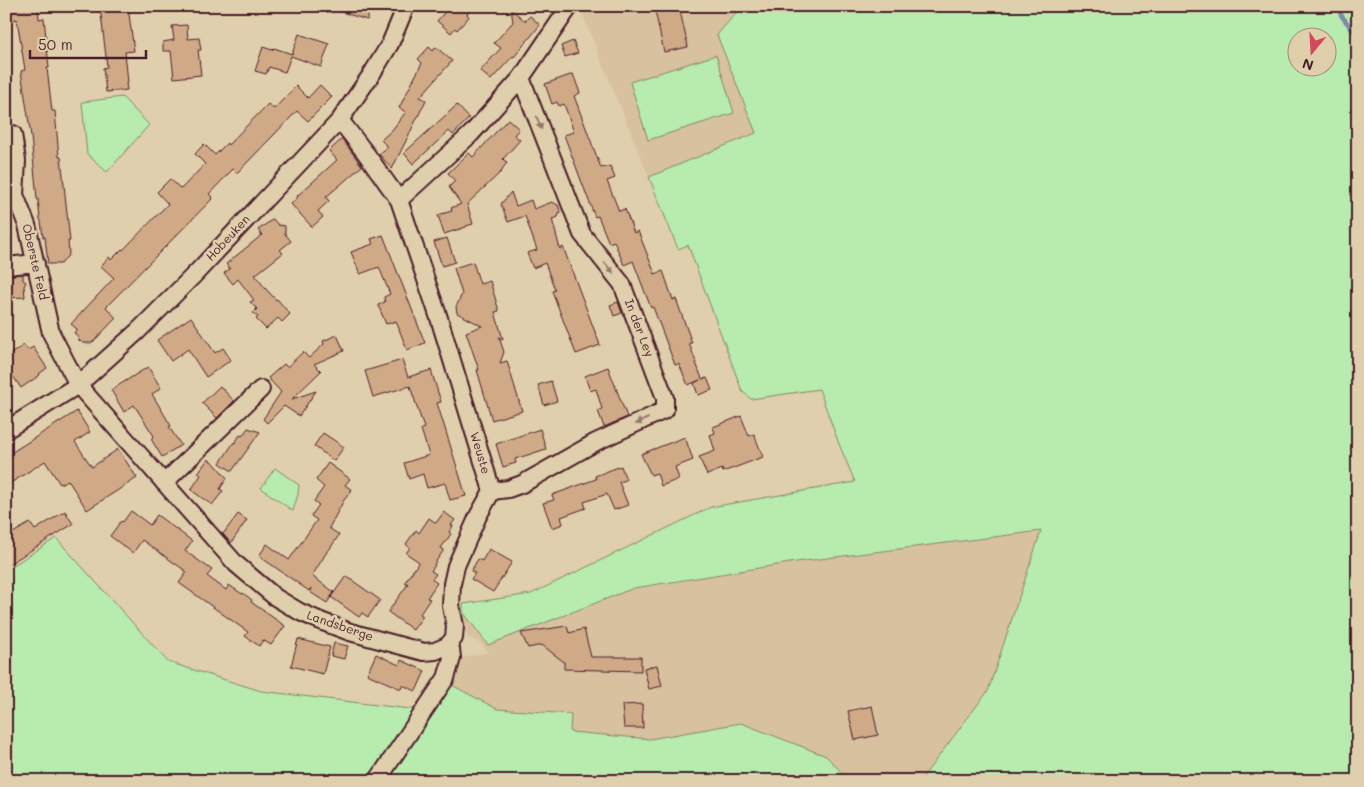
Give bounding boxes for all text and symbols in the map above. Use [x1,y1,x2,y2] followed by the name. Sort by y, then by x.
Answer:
[30,28,146,60] scale bar
[1286,28,1336,78] north arrow
[38,34,73,54] text: 50 m
[1300,54,1316,76] text: N
[535,116,543,131] one-way arrow
[202,211,253,264] street label: Hobeuken
[19,222,53,302] street label: Oberste Feld
[604,261,615,274] one-way arrow
[622,296,658,359] street label: In der Ley
[635,417,649,425] one-way arrow
[467,430,495,476] street label: Weuste
[305,606,376,644] street label: Landsberge

